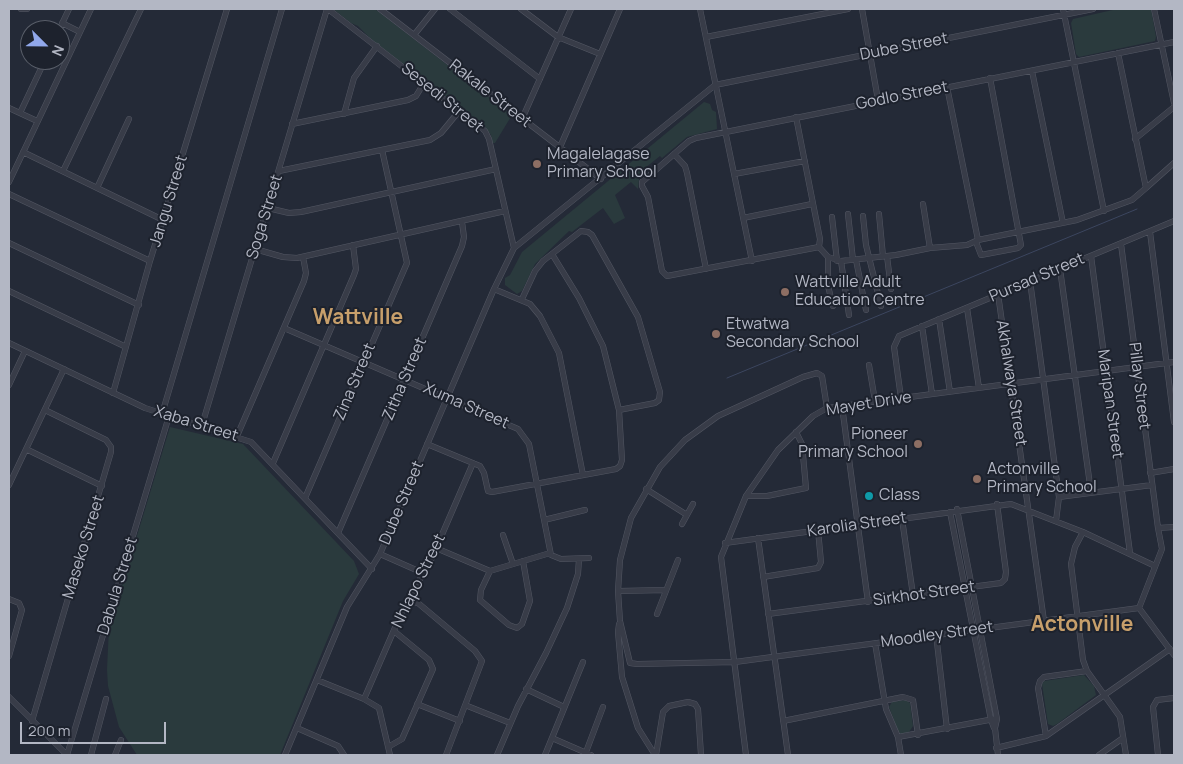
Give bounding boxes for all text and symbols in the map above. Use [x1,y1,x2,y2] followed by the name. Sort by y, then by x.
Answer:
[20,20,70,70] north arrow
[858,29,950,65] street label: Dube Street
[48,42,69,59] text: N
[445,56,535,132] street label: Rakale Street
[397,59,487,137] street label: Sesedi Street
[854,78,950,114] street label: Godlo Street
[547,145,657,183] place label: Magalelagase Primary School
[146,153,192,249] street label: Jangu Street
[531,158,543,170] marker: Magalelagase Primary School
[243,172,287,262] street label: Soga Street
[986,249,1088,307] street label: Pursad Street
[795,273,925,311] place label: Wattville Adult Education Centre
[779,286,791,298] marker: Wattville Adult Education Centre
[313,305,403,331] district label: Wattville
[726,315,859,353] place label: Etwatwa Secondary School
[992,318,1030,448] street label: Akhalwaya Street
[710,328,722,340] marker: Etwatwa Secondary School
[379,334,431,424] street label: Zitha Street
[330,340,380,424] street label: Zina Street
[1124,341,1154,431] street label: Pillay Street
[1093,348,1127,460] street label: Maripan Street
[420,379,512,433] street label: Xuma Street
[825,388,913,420] street label: Mayet Drive
[152,402,240,446] street label: Xaba Street
[798,425,908,463] place label: Pioneer Primary School
[912,438,924,450] marker: Pioneer Primary School
[376,458,428,548] street label: Dube Street
[987,460,1097,498] place label: Actonville Primary School
[971,473,983,485] marker: Actonville Primary School
[879,486,920,506] place label: Class
[863,490,875,502] marker: Class
[59,493,109,601] street label: Maseko Street
[806,509,908,541] street label: Karolia Street
[388,531,450,631] street label: Nhlapo Street
[94,535,142,637] street label: Dabula Street
[872,577,976,611] street label: Sirkhot Street
[1031,612,1133,638] district label: Actonville
[880,618,994,652] street label: Moodley Street
[22,712,169,744] scale bar
[28,720,71,741] text: 200 m

